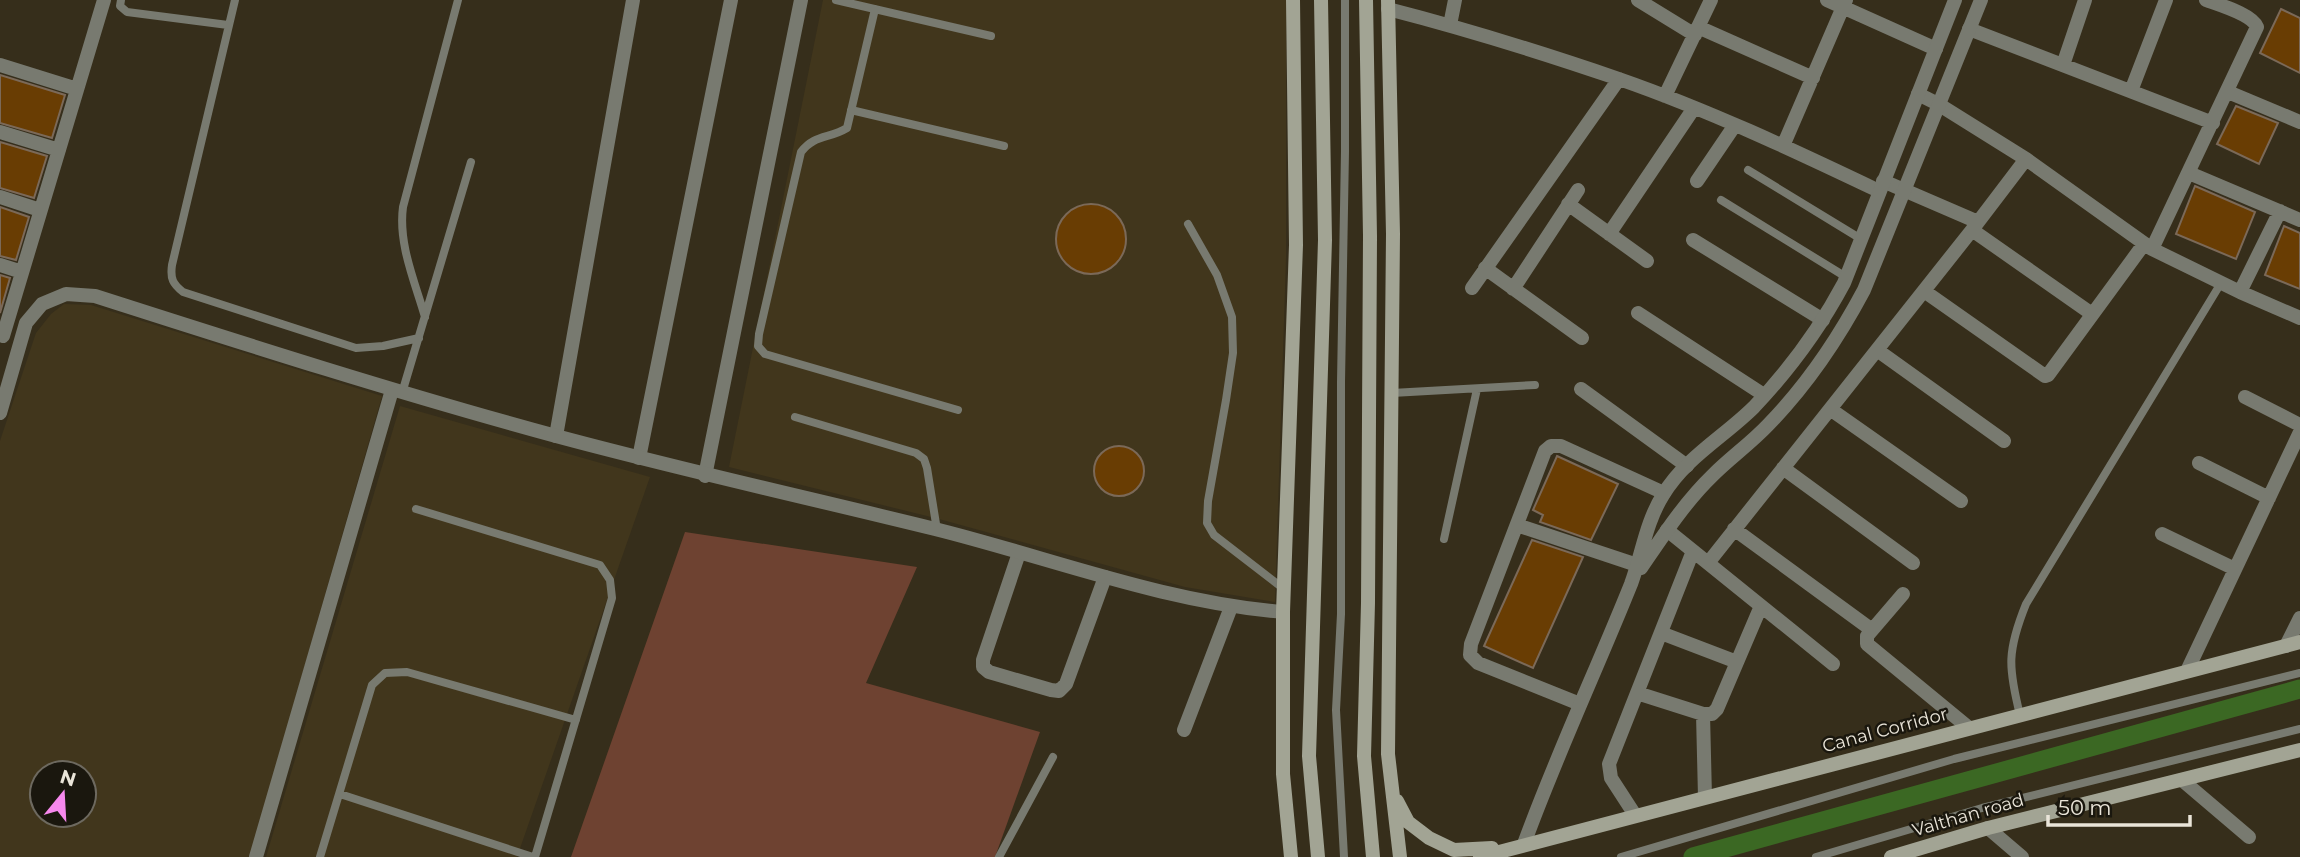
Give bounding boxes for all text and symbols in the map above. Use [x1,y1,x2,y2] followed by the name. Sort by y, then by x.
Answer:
[1820,703,1950,757] street label: Canal Corridor
[28,759,98,829] north arrow
[57,765,79,792] text: N
[2048,784,2190,828] scale bar
[1910,789,2026,841] street label: Valthan road
[2058,795,2112,820] text: 50 m

